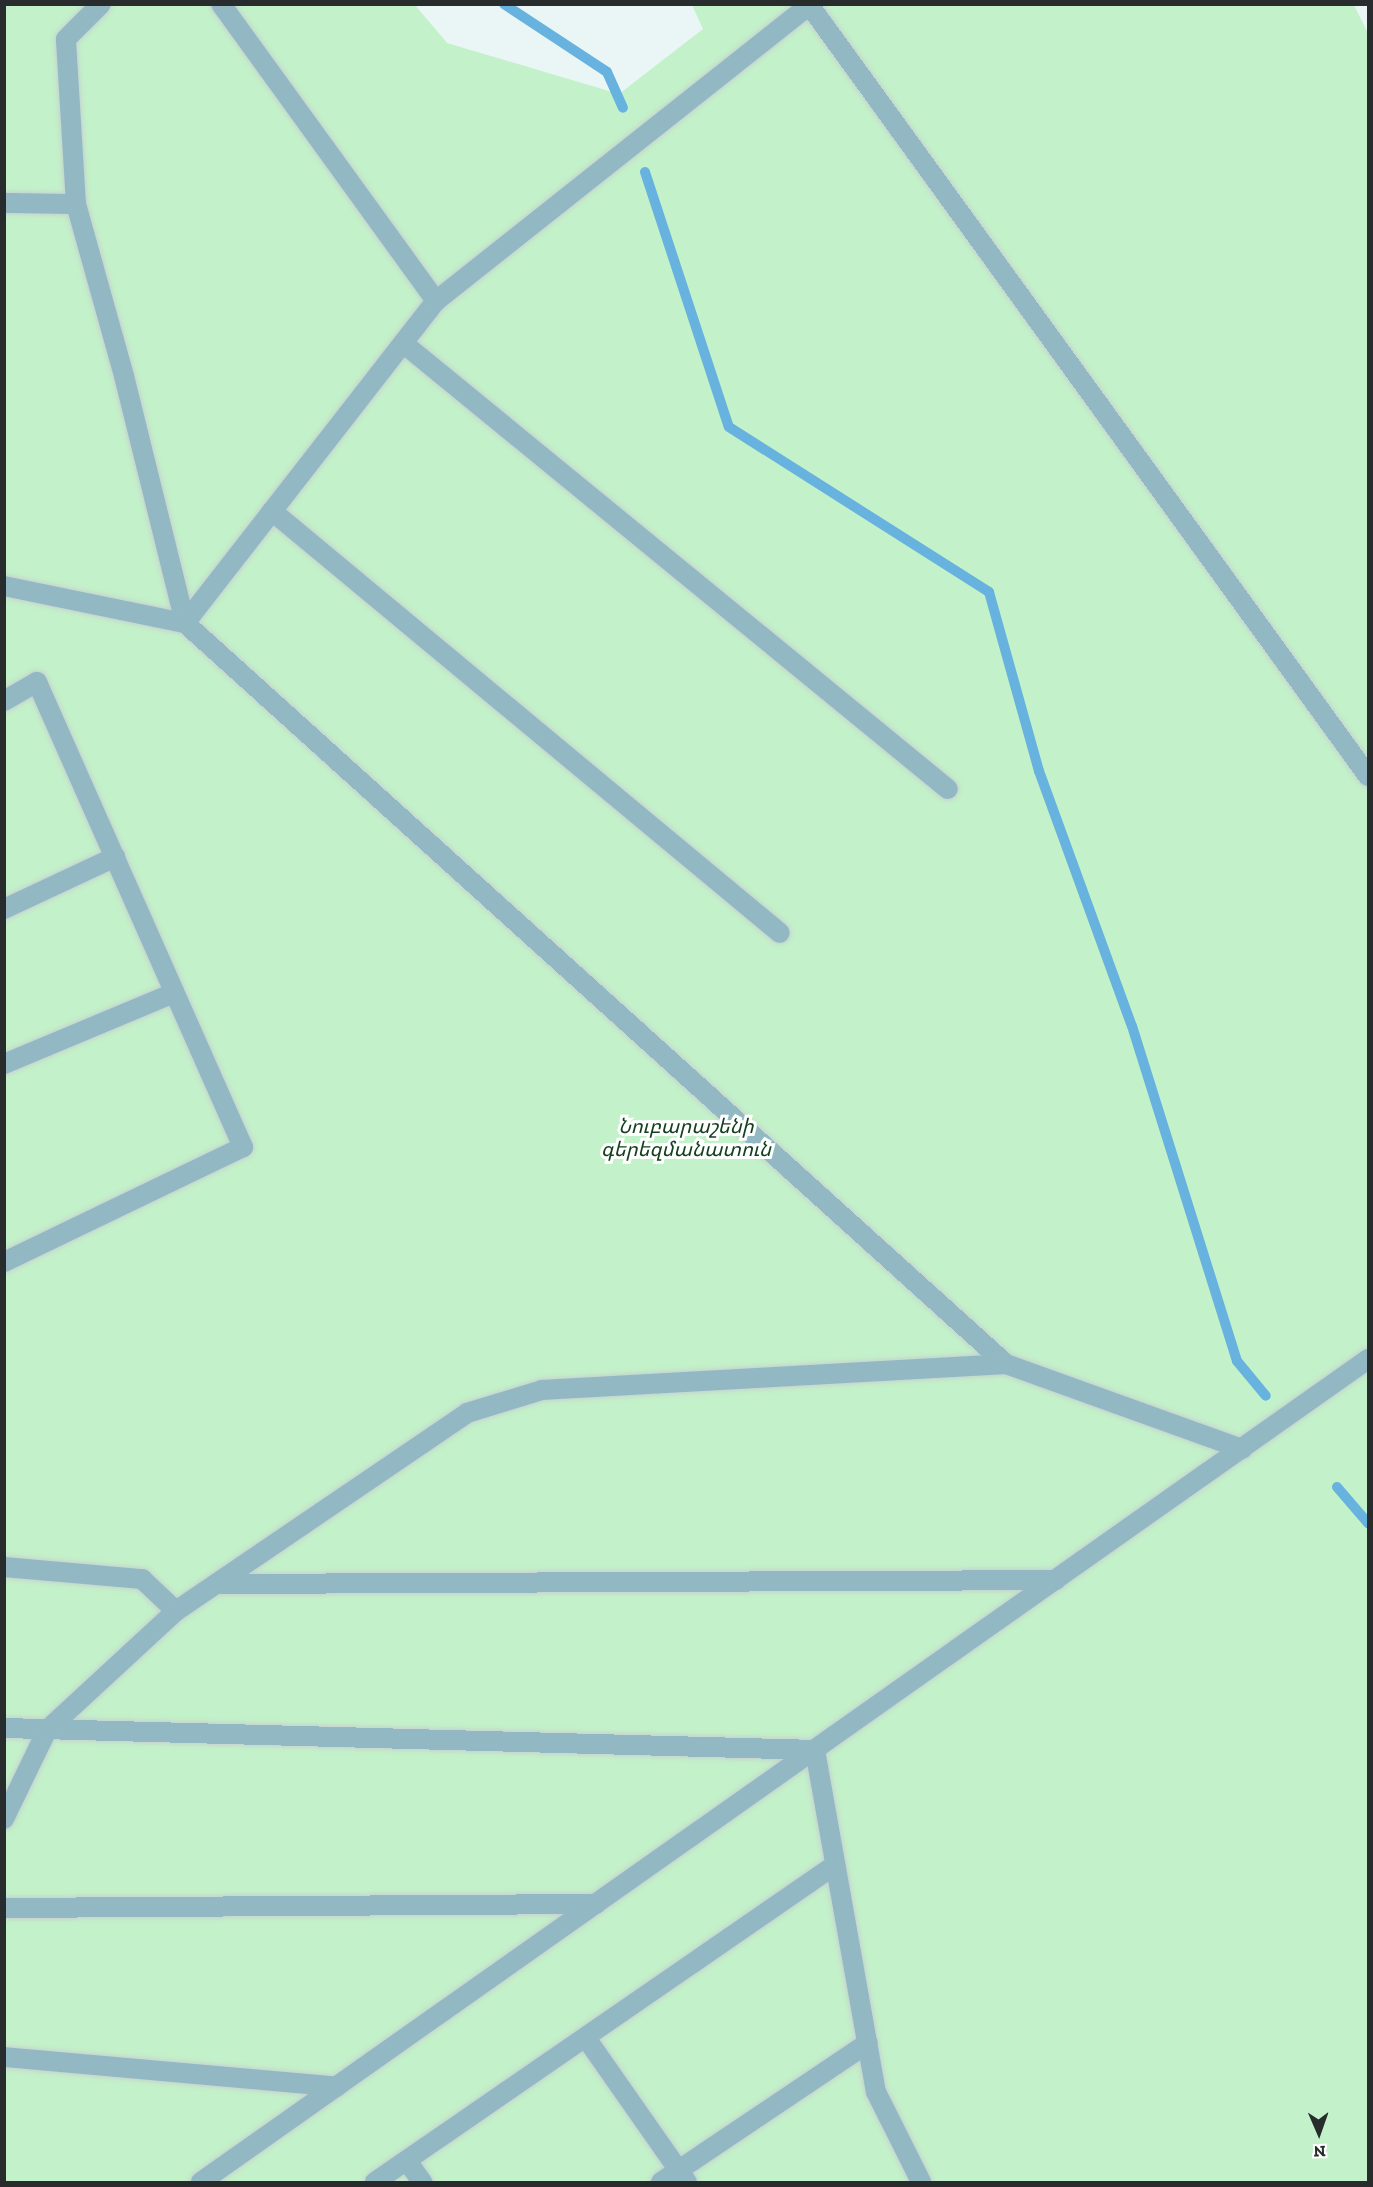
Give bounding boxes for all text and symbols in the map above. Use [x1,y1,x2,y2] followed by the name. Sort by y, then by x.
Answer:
[601,1115,771,1162] park label: Նուբարաշենի գերեզմանատուն
[1289,2103,1349,2163] north arrow
[1313,2142,1326,2161] text: N

